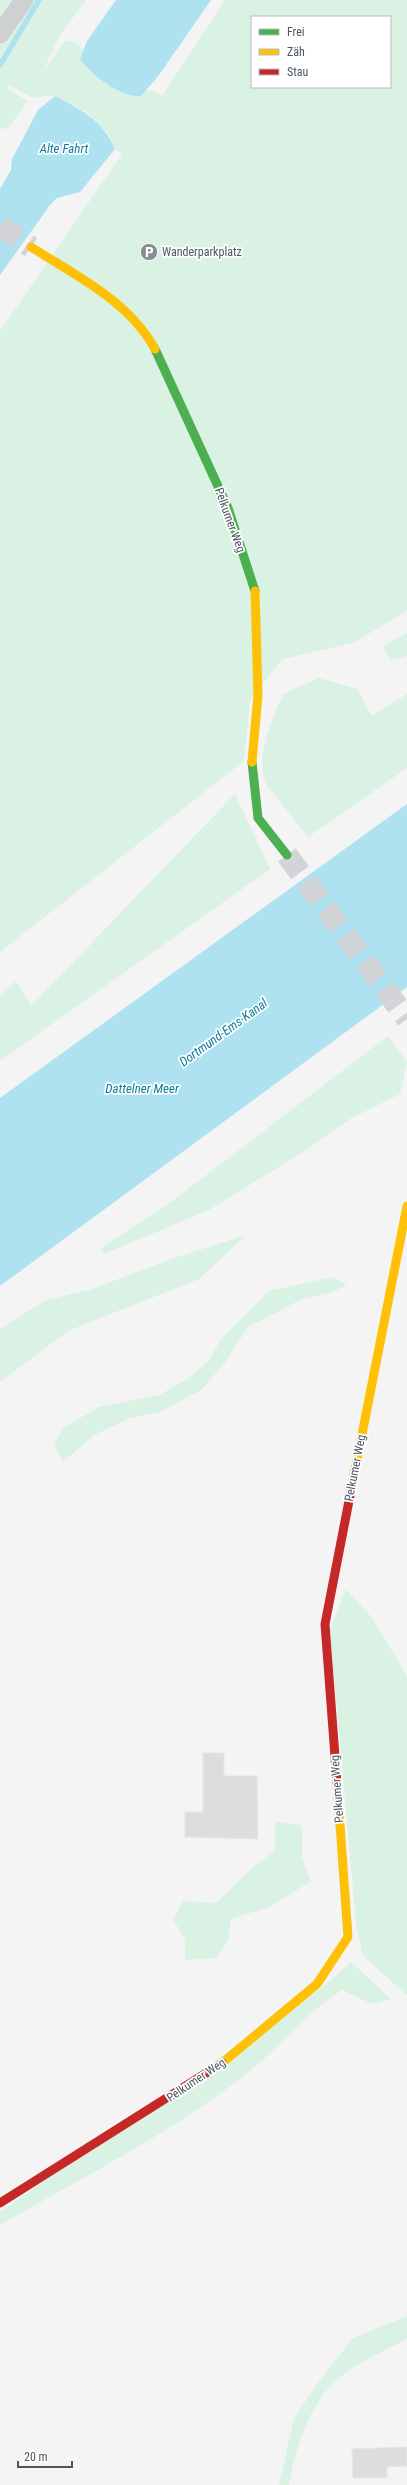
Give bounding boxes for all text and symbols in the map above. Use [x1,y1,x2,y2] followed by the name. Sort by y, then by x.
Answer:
[251,16,391,88] legend
[287,25,305,39] text: Frei
[287,45,305,59] text: Zäh
[287,65,309,79] text: Stau
[39,141,89,156] water label: Alte Fahrt
[139,242,159,262] parking icon: Wanderparkplatz
[162,245,242,259] place label: Wanderparkplatz
[212,486,248,554] street label: Pelkumer Weg
[176,995,271,1069] water label: Dortmund-Ems-Kanal
[105,1081,180,1096] water label: Dattelner Meer
[342,1433,368,1503] street label: Pelkumer Weg
[328,1755,346,1823] street label: Pelkumer Weg
[164,2055,228,2105] street label: Pelkumer Weg
[18,2443,72,2469] scale bar
[24,2450,48,2464] text: 20 m

